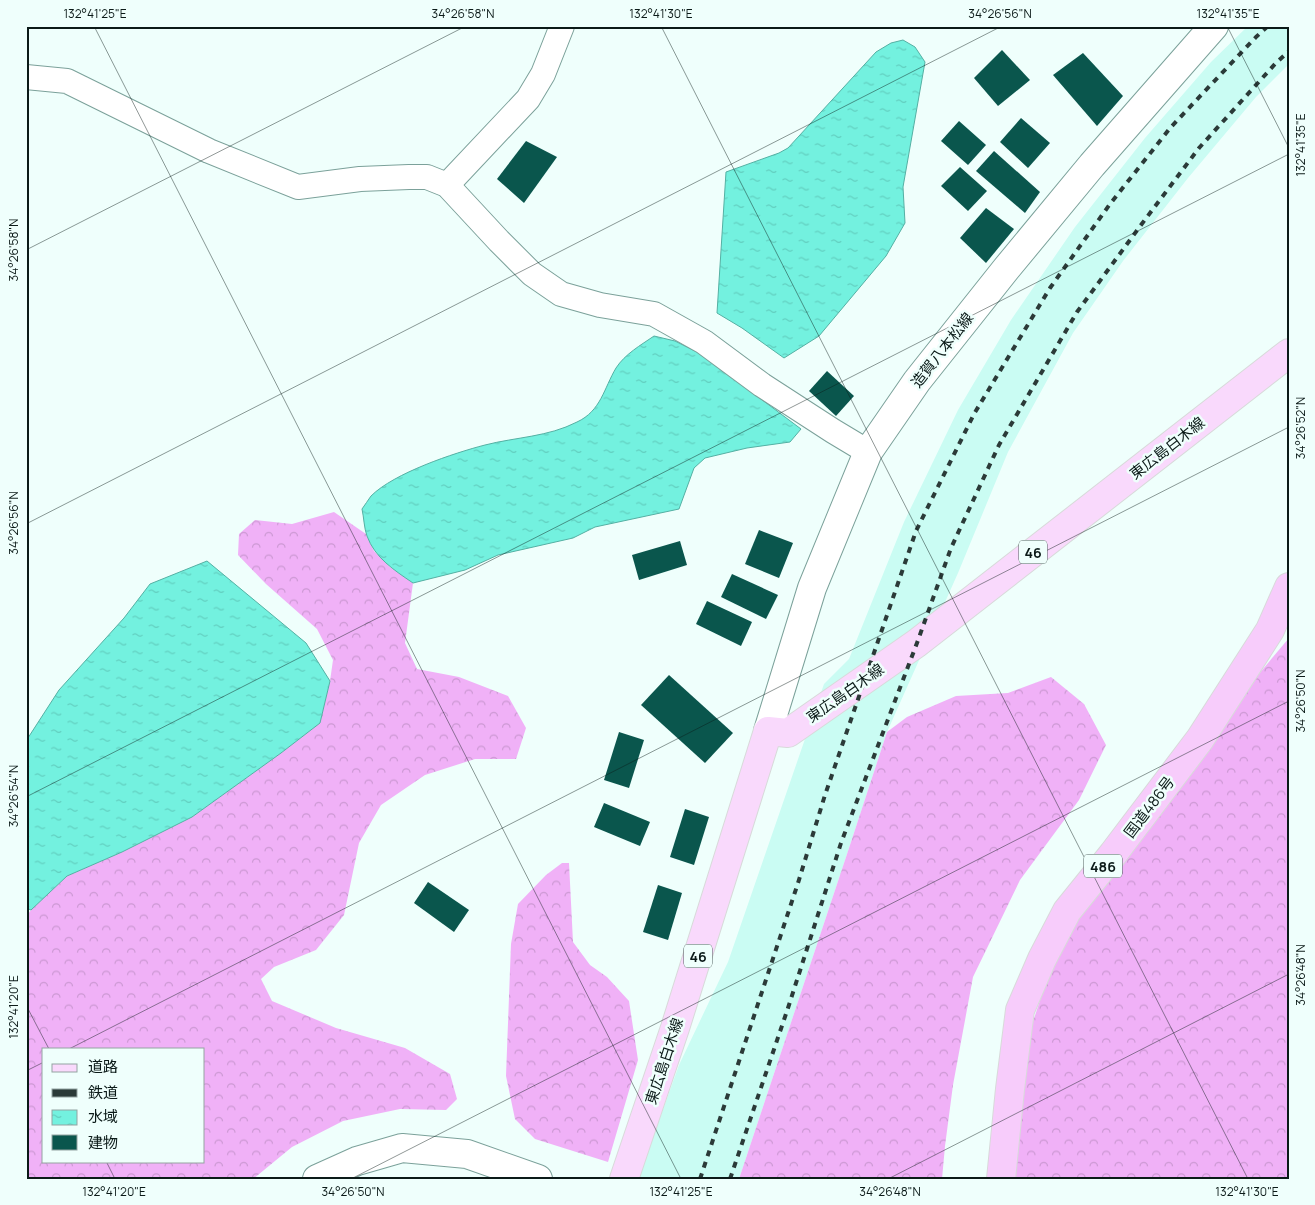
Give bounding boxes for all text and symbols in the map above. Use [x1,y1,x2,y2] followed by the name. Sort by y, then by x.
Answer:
[63,5,127,22] text: 132°41'25"E
[432,5,494,22] text: 34°26'58"N
[629,5,693,22] text: 132°41'30"E
[968,5,1032,22] text: 34°26'56"N
[1197,5,1260,22] text: 132°41'35"E
[1292,113,1309,176] text: 132°41'35"E
[5,219,22,281] text: 34°26'58"N
[906,308,978,392] street label: 造賀八本松線
[1292,397,1309,459] text: 34°26'52"N
[1125,412,1209,484] street label: 東広島白木線
[5,491,22,555] text: 34°26'56"N
[1019,540,1047,564] road number: 46
[802,659,888,727] street label: 東広島白木線
[1292,669,1309,733] text: 34°26'50"N
[5,765,22,827] text: 34°26'54"N
[1119,772,1179,842] street label: 国道486号
[1084,854,1122,878] road number: 486
[684,944,712,968] road number: 46
[1292,944,1309,1006] text: 34°26'48"N
[5,975,22,1039] text: 132°41'20"E
[640,1015,688,1107] street label: 東広島白木線
[42,1048,205,1162] legend
[88,1056,118,1077] text: 道路
[88,1082,118,1103] text: 鉄道
[88,1106,118,1127] text: 水域
[88,1132,118,1153] text: 建物
[82,1183,146,1200] text: 132°41'20"E
[321,1183,385,1200] text: 34°26'50"N
[649,1183,713,1200] text: 132°41'25"E
[859,1183,921,1200] text: 34°26'48"N
[1215,1183,1279,1200] text: 132°41'30"E

